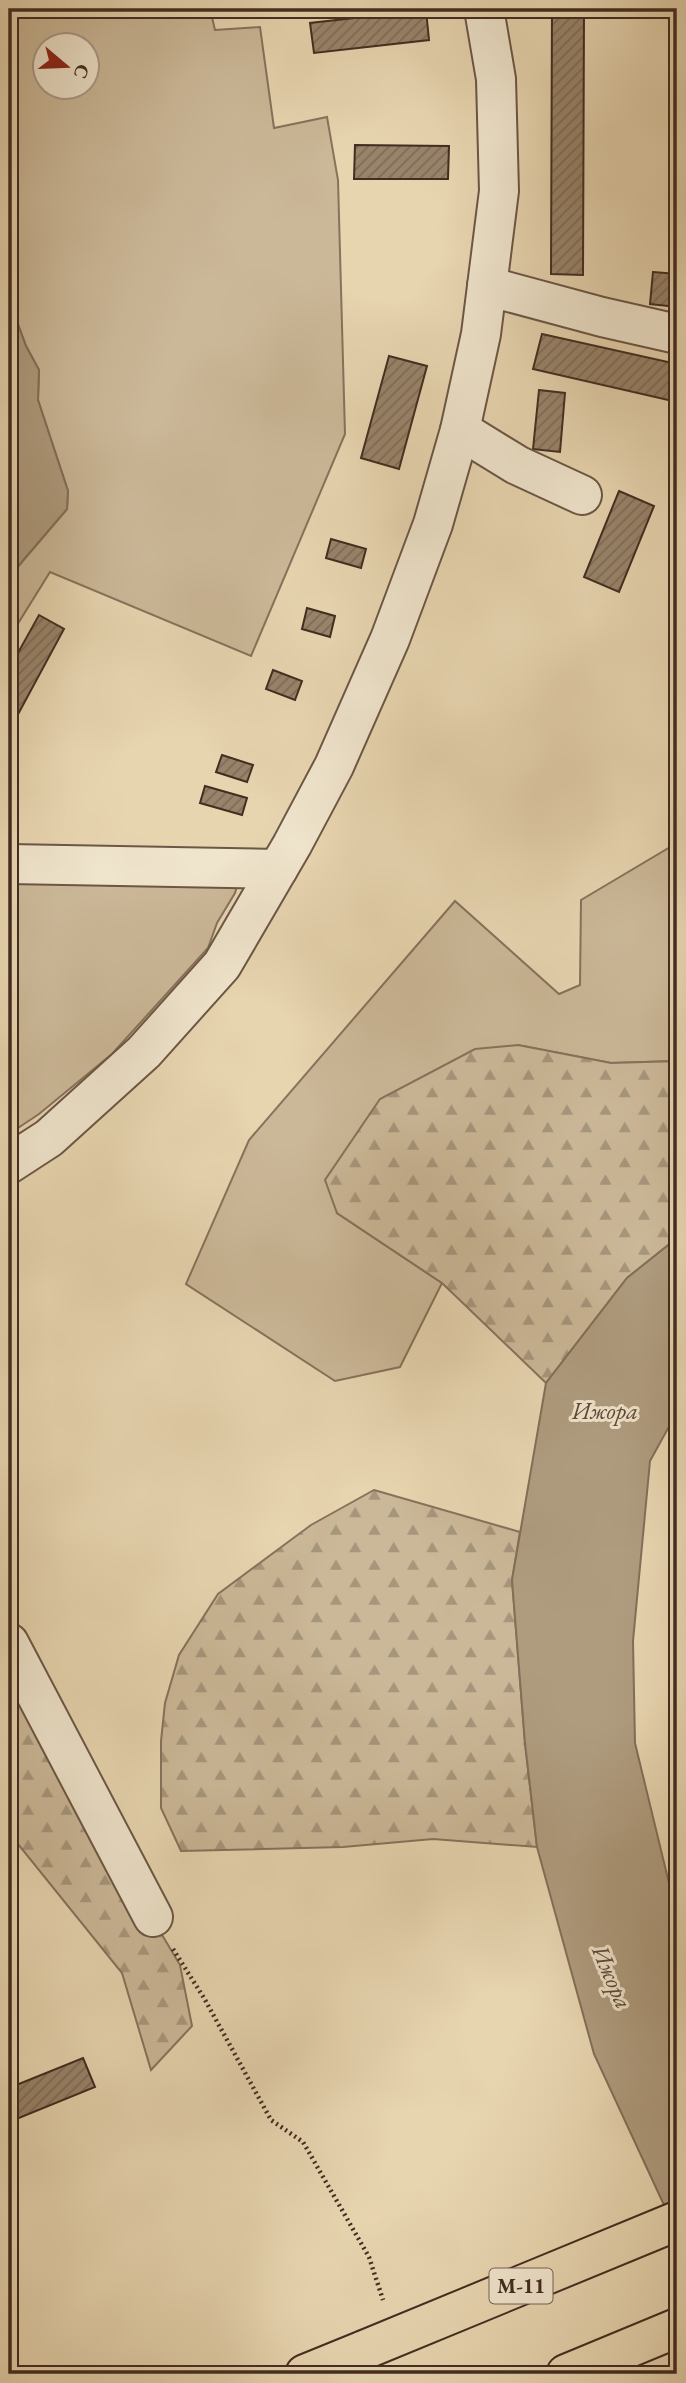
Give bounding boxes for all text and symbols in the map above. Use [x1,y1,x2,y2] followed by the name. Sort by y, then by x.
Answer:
[32,32,102,102] north arrow
[68,61,96,82] text: С
[571,1395,638,1426] water label: Ижора
[585,1940,640,2013] water label: Ижора
[490,2268,552,2304] road number: М-11

